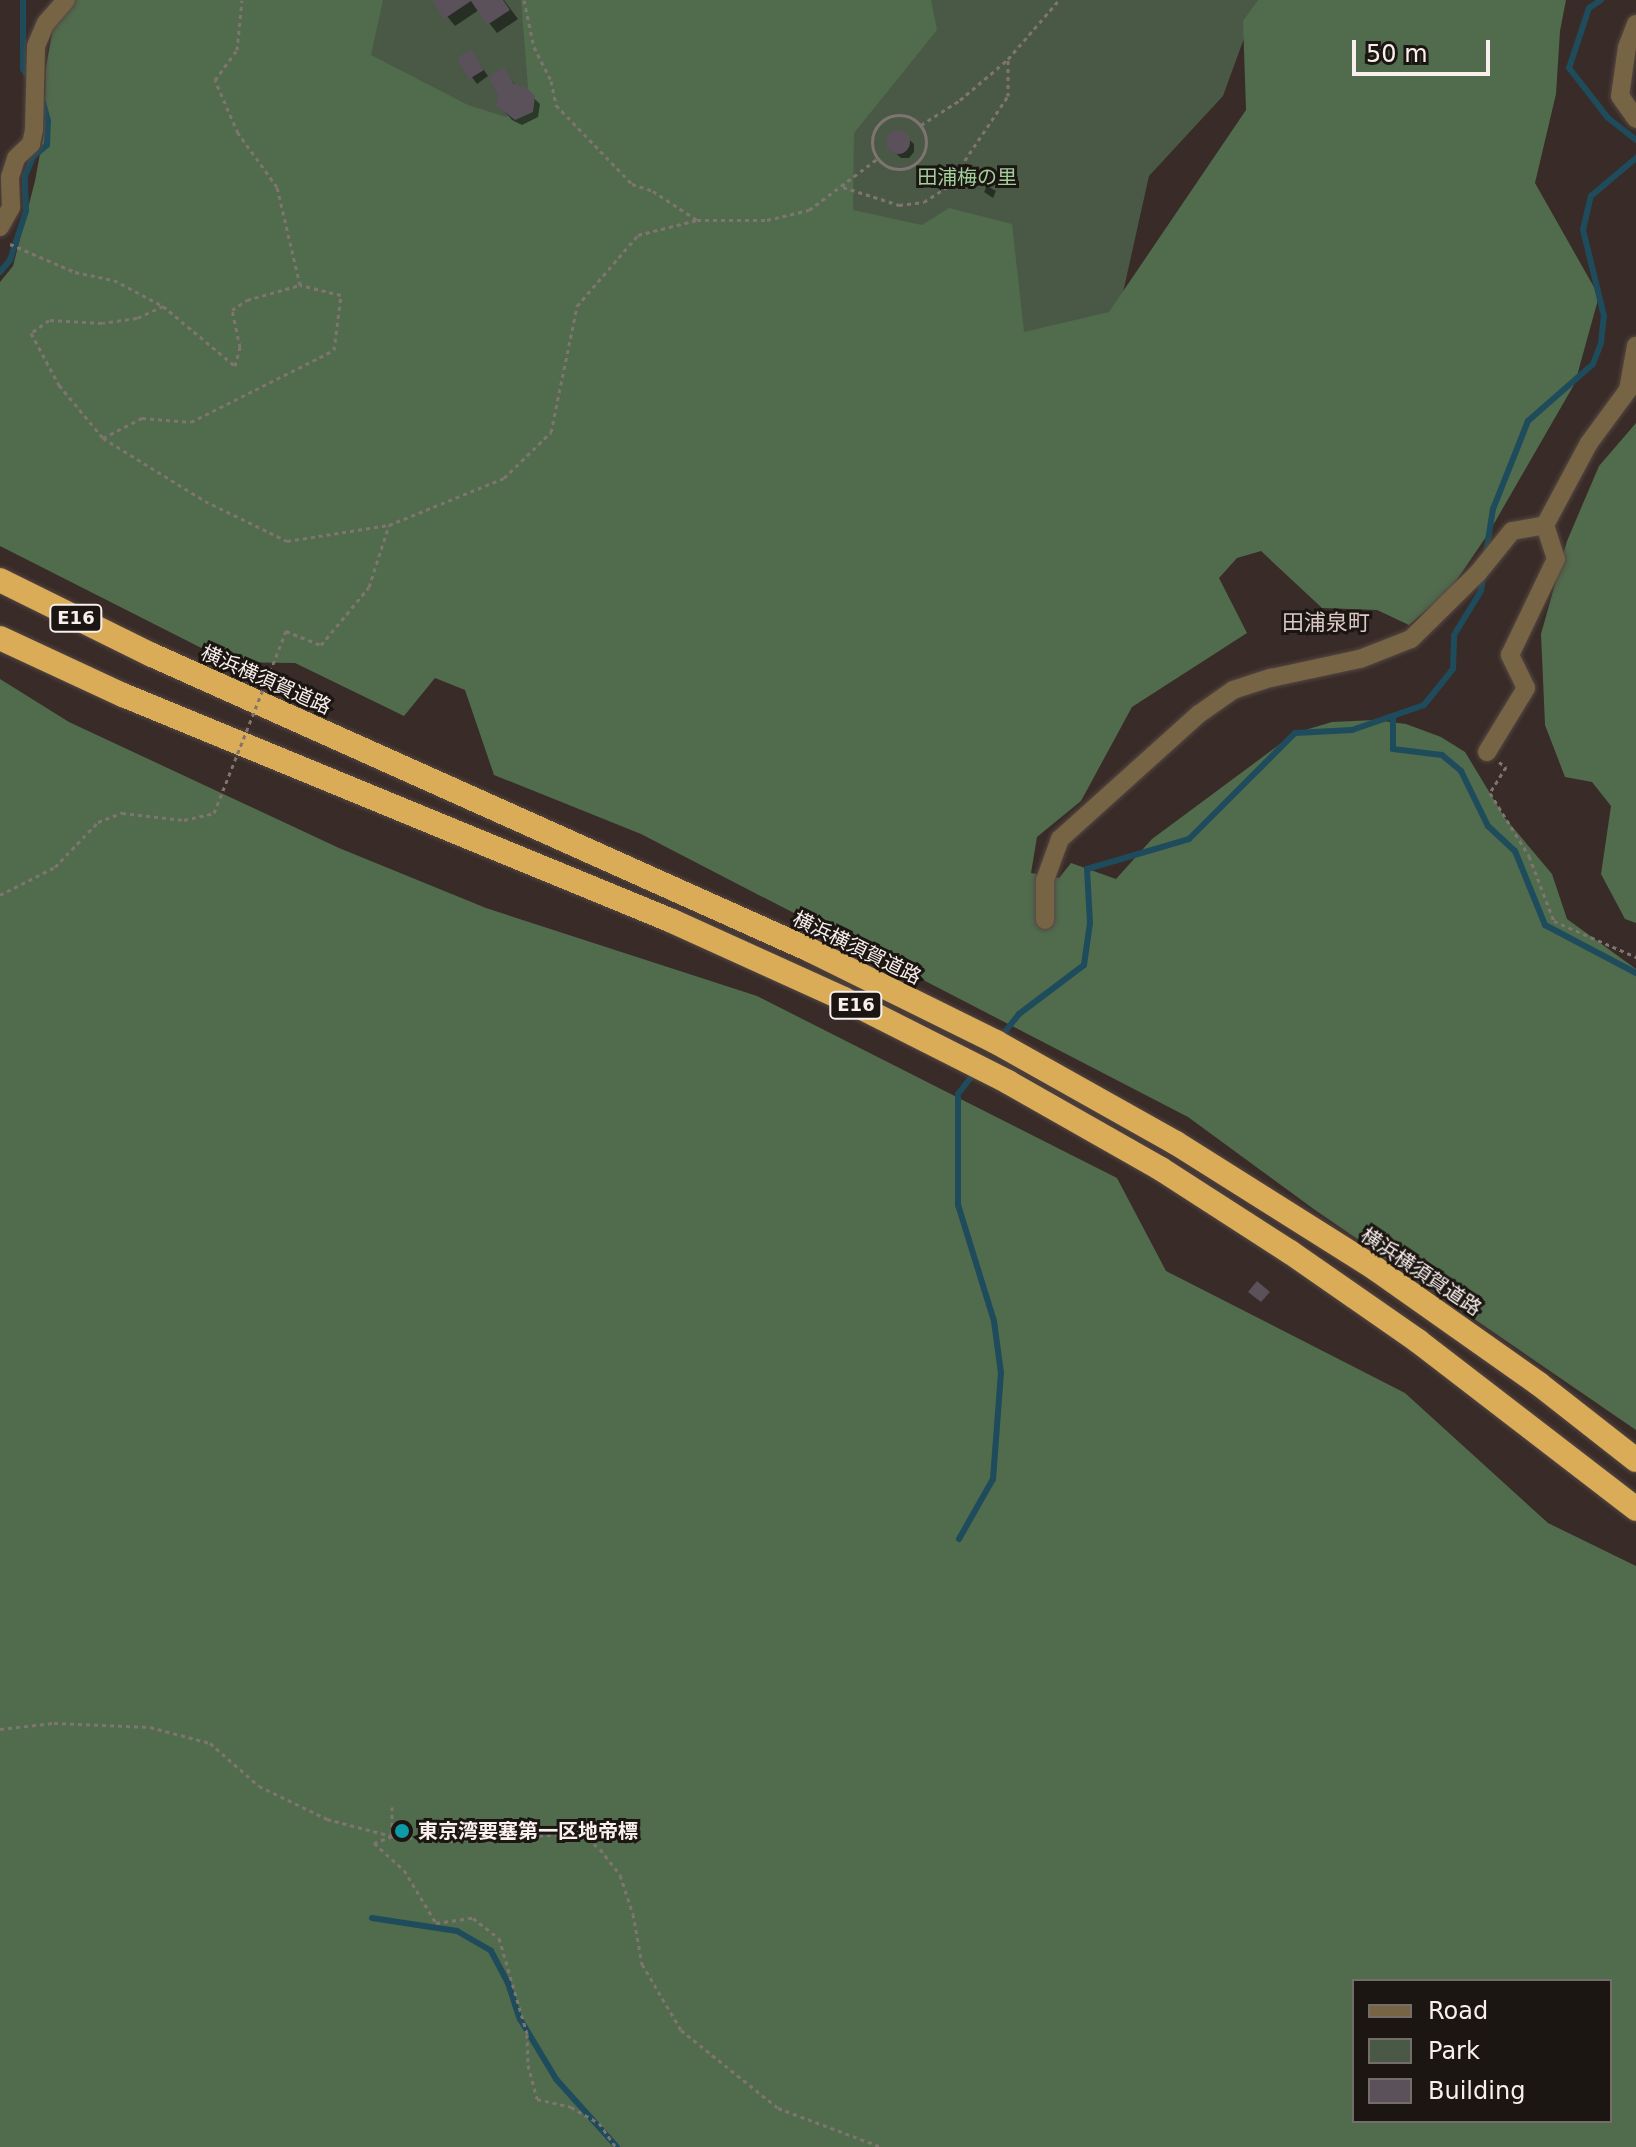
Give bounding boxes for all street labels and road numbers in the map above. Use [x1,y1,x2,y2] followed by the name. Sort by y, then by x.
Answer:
[48,604,104,632] road number: E16
[197,641,335,719] street label: 横浜横須賀道路
[789,907,925,989] street label: 横浜横須賀道路
[828,991,884,1019] road number: E16
[1356,1223,1486,1321] street label: 横浜横須賀道路

